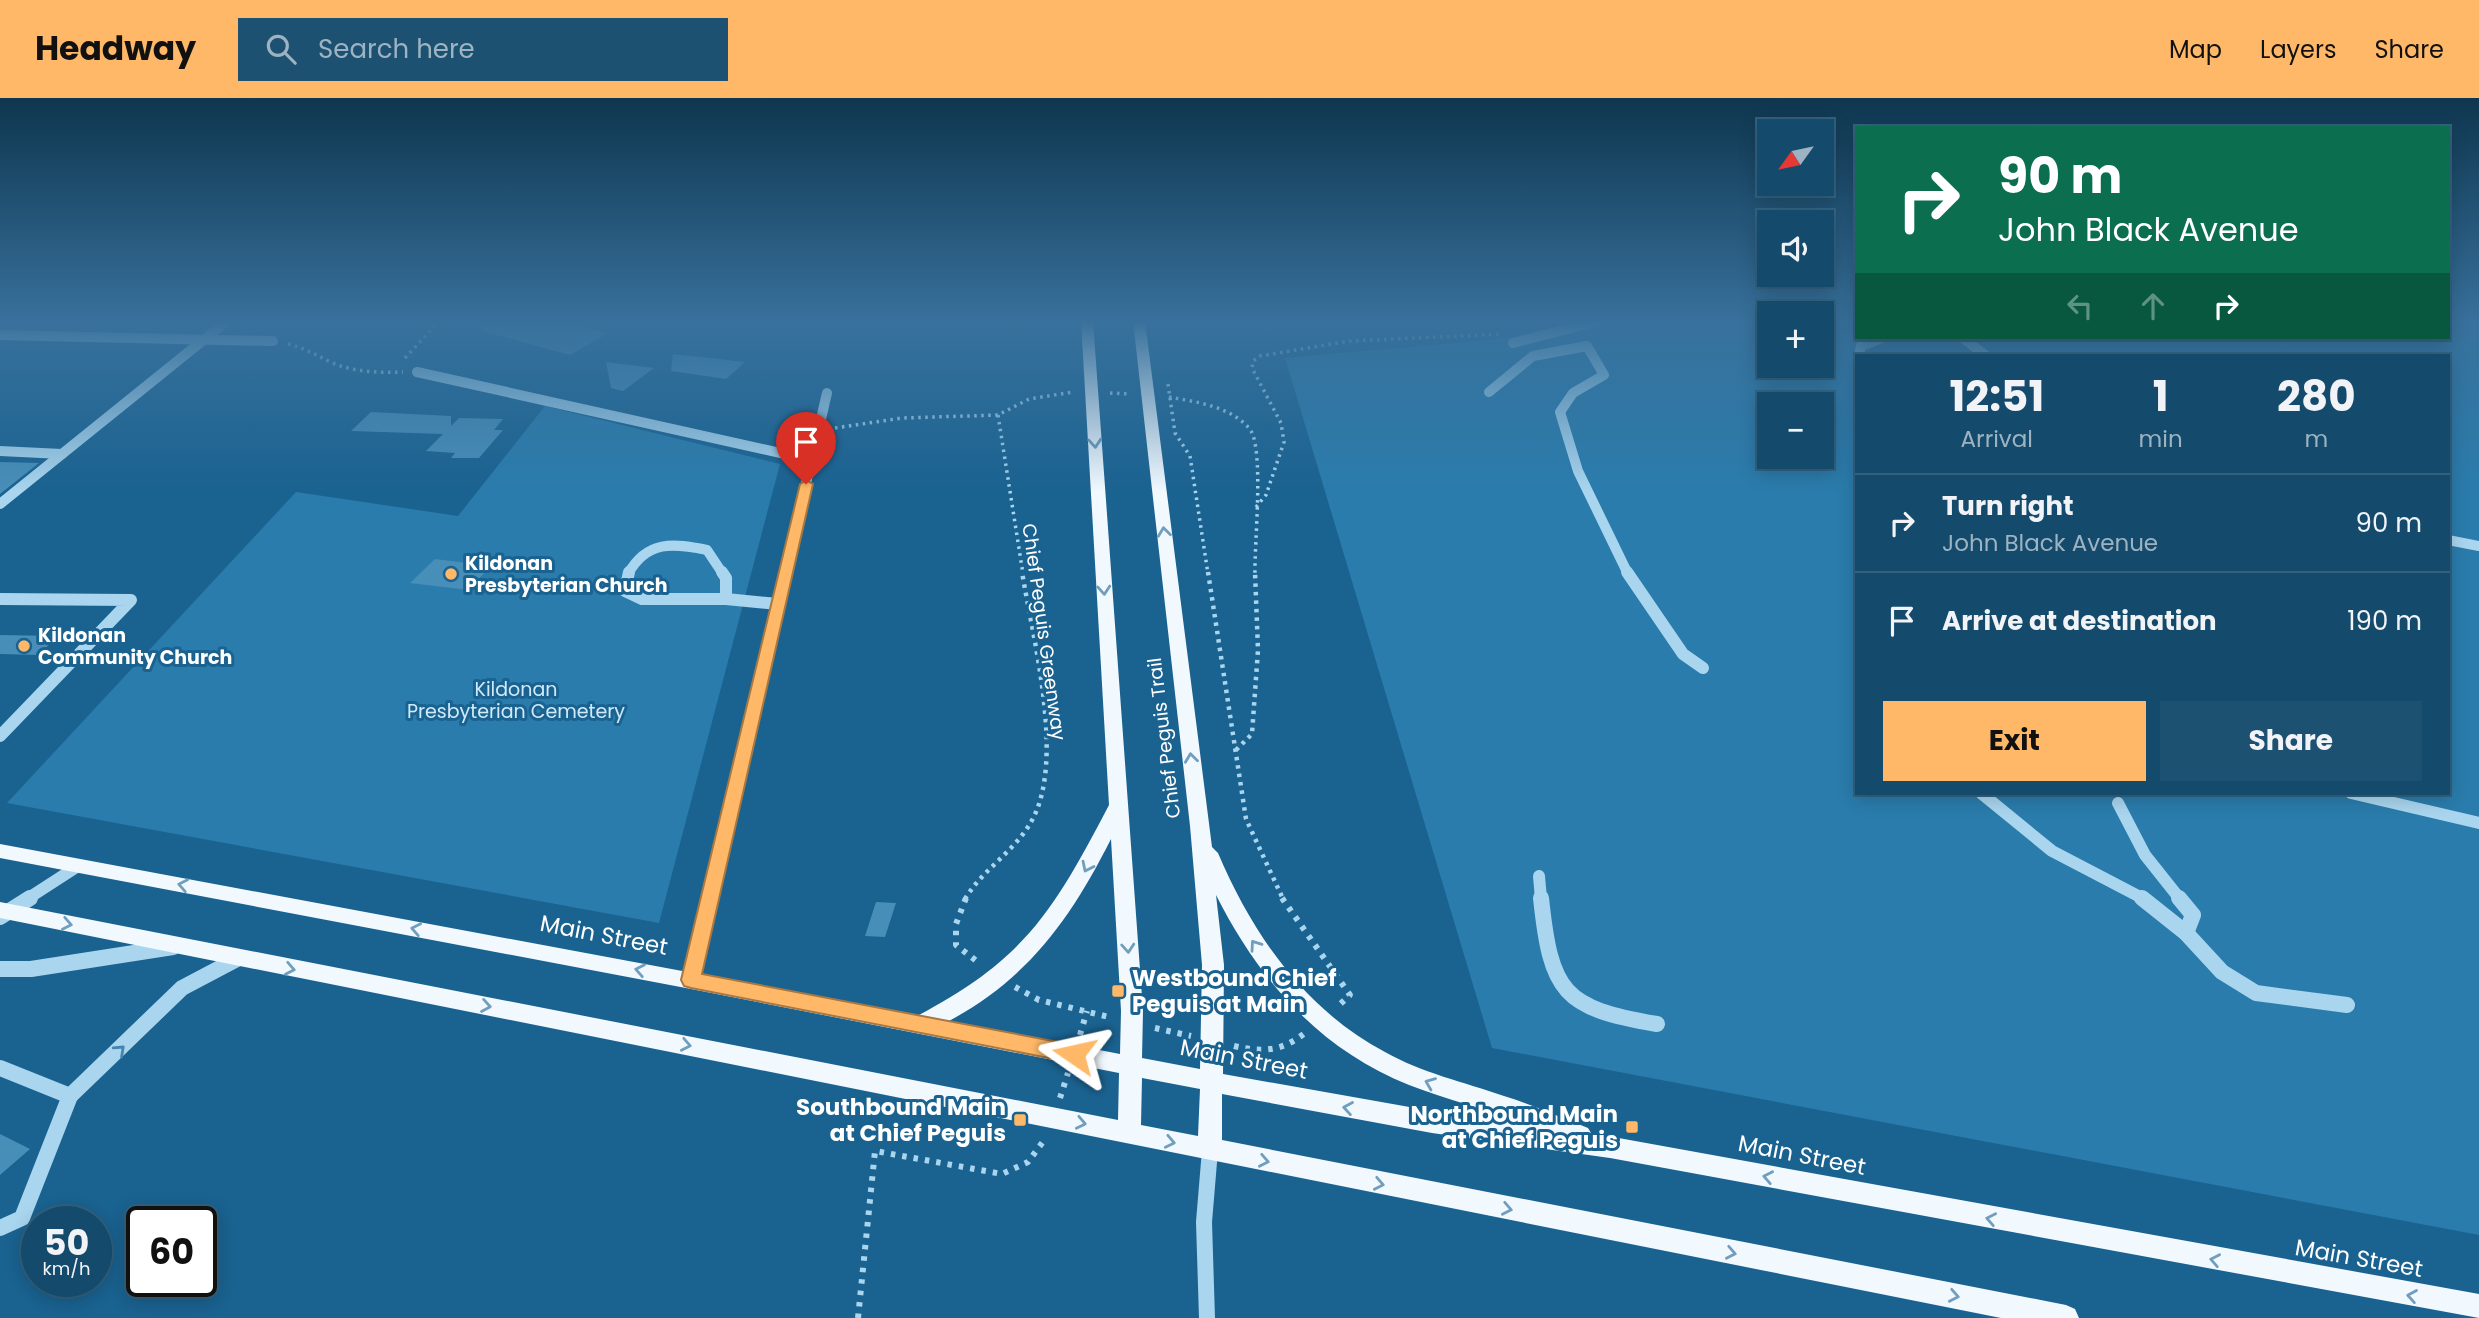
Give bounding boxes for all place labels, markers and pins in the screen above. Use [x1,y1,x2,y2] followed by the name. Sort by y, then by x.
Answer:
[776,412,836,484] pin
[465,550,668,599] place label: Kildonan Presbyterian Church
[443,566,459,582] marker: Kildonan Presbyterian Church
[38,622,232,671] place label: Kildonan Community Church
[16,638,32,654] marker: Kildonan Community Church
[1132,962,1337,1020] place label: Westbound Chief Peguis at Main
[1110,983,1126,999] marker: Westbound Chief Peguis at Main
[796,1091,1006,1149] place label: Southbound Main at Chief Peguis
[1411,1098,1618,1156] place label: Northbound Main at Chief Peguis
[1012,1112,1028,1128] marker: Southbound Main at Chief Peguis
[1624,1119,1640,1135] marker: Northbound Main at Chief Peguis

